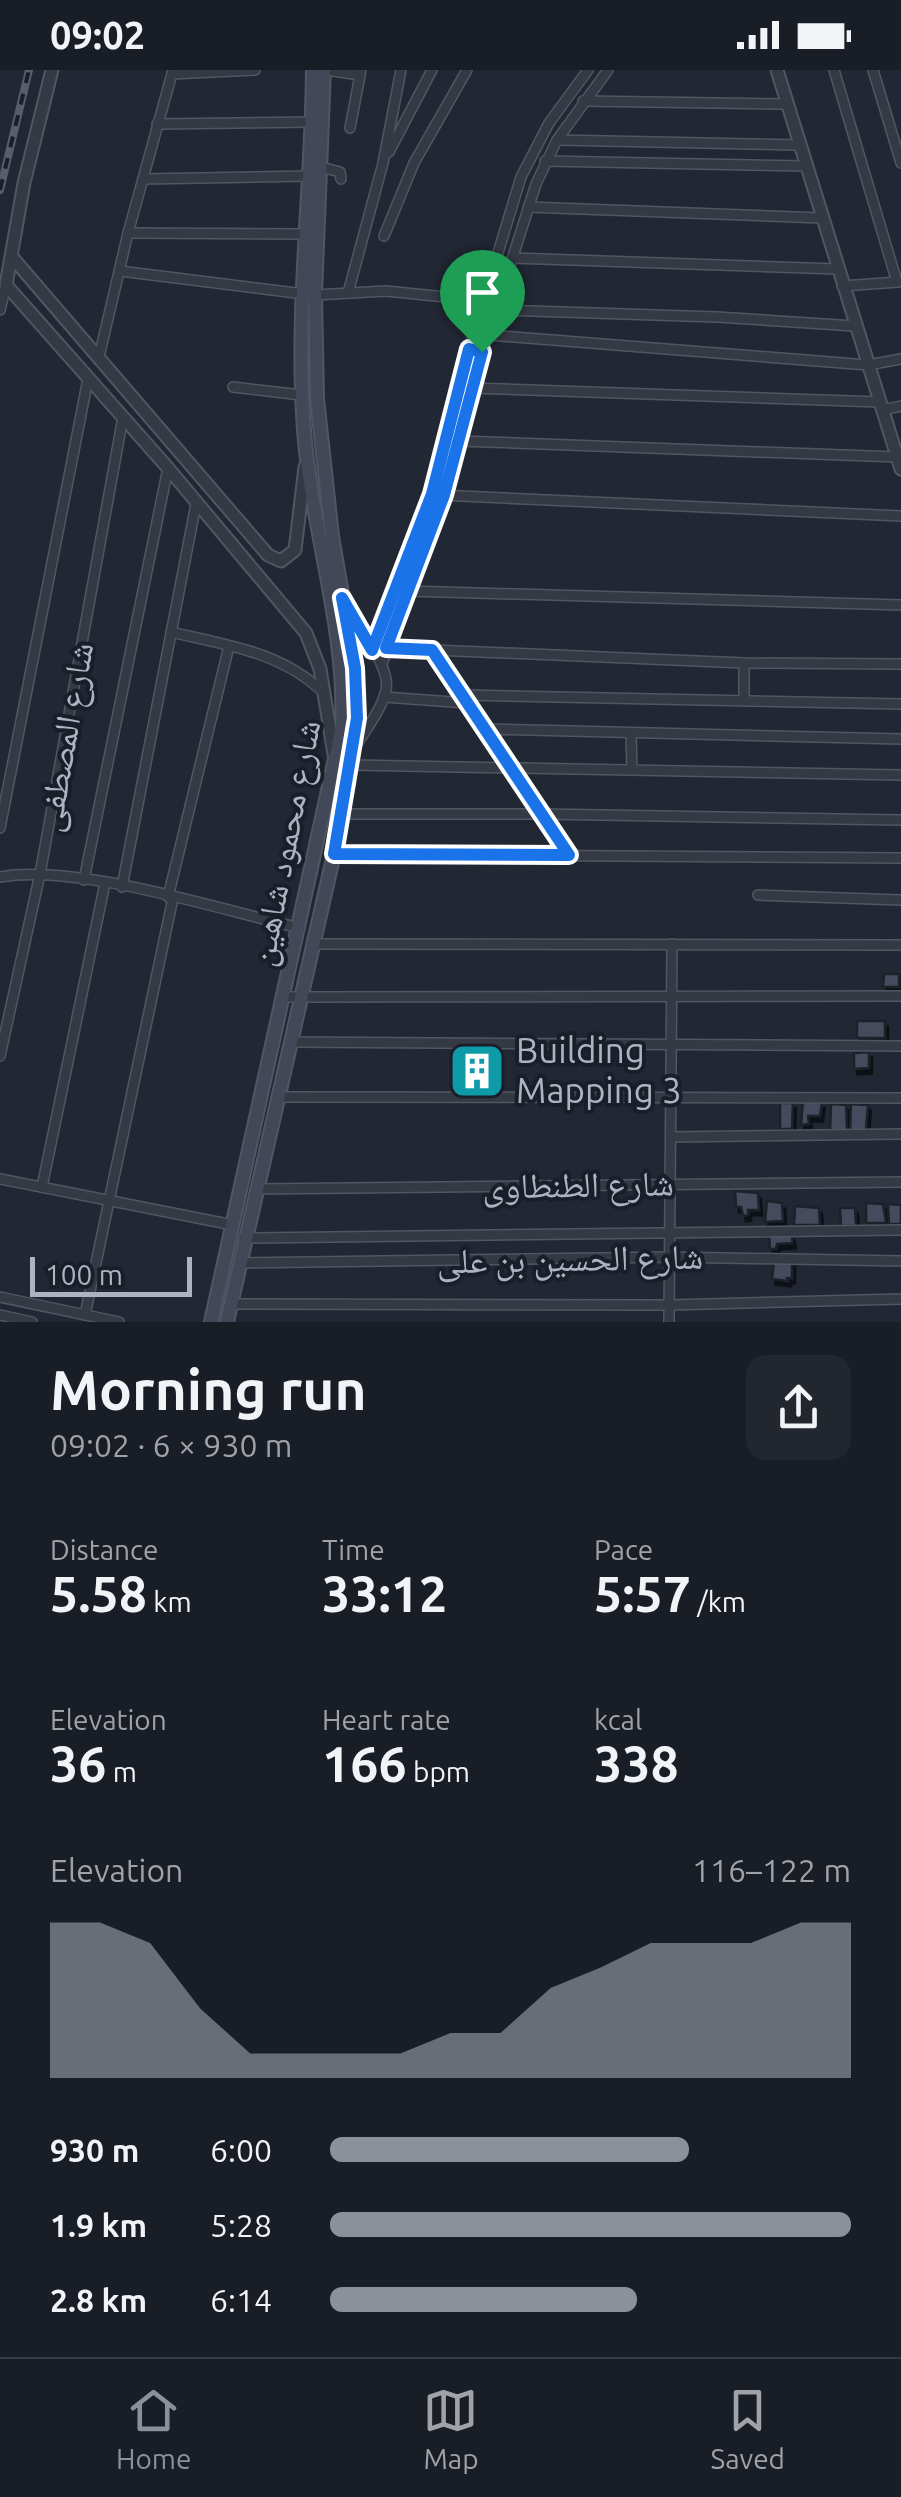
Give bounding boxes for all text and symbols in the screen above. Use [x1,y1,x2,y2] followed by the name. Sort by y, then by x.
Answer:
[50,14,145,56] text: 09:02
[440,250,525,353] pin
[455,265,510,320] icon: arrive
[28,639,103,835] street label: شارع المصطفى
[241,716,330,970] street label: شارع محمود شاهين
[516,1030,682,1110] place label: Building Mapping 3
[447,1041,507,1101] building icon: Building Mapping 3
[482,1162,674,1209] street label: شارع الطنطاوى
[436,1236,704,1283] street label: شارع الحسين بن على
[30,1252,192,1296] scale bar
[45,1259,123,1290] text: 100 m
[746,1355,851,1460] button: share
[50,1359,367,1420] text: Morning run
[50,1427,292,1463] text: 09:02 · 6 × 930 m
[50,1534,158,1565] text: Distance
[322,1534,385,1565] text: Time
[594,1534,653,1565] text: Pace
[50,1565,147,1621] text: 5.58
[322,1565,447,1621] text: 33:12
[594,1565,691,1621] text: 5:57
[147,1586,192,1617] text: km
[691,1586,746,1617] text: /km
[50,1704,167,1735] text: Elevation
[322,1704,451,1735] text: Heart rate
[594,1704,642,1735] text: kcal
[50,1735,106,1791] text: 36
[322,1735,407,1791] text: 166
[594,1735,679,1791] text: 338
[106,1756,137,1787] text: m
[407,1756,470,1787] text: bpm
[50,1852,183,1888] text: Elevation
[692,1852,851,1888] text: 116–122 m
[50,2132,139,2168] text: 930 m
[210,2132,272,2168] text: 6:00
[50,2207,147,2243] text: 1.9 km
[210,2207,272,2243] text: 5:28
[50,2282,147,2318] text: 2.8 km
[210,2282,272,2318] text: 6:14
[116,2383,192,2474] tab: Home
[423,2383,479,2474] tab: Map
[710,2383,785,2474] tab: Saved

